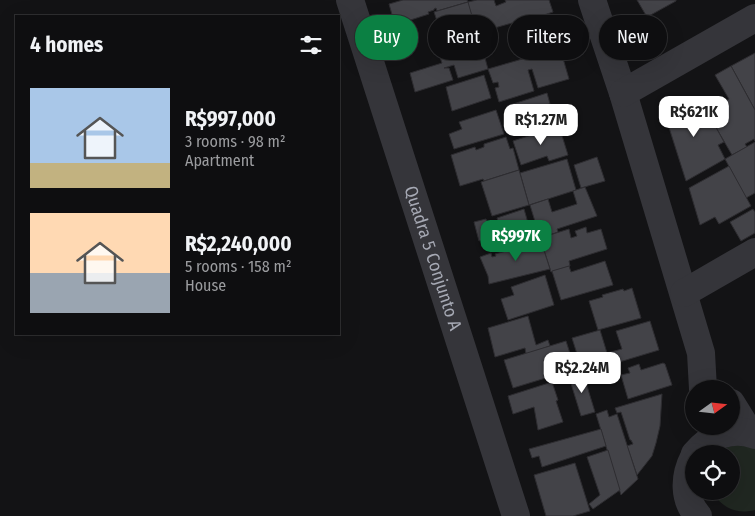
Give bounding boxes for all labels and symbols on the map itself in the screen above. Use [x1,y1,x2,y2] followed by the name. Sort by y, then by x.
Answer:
[653,96,735,138] pin: R$621K
[495,104,587,146] pin: R$1.27M
[399,183,467,334] street label: Quadra 5 Conjunto A
[475,220,557,262] pin: R$997K
[536,352,628,394] pin: R$2.24M
[685,380,740,435] north arrow

